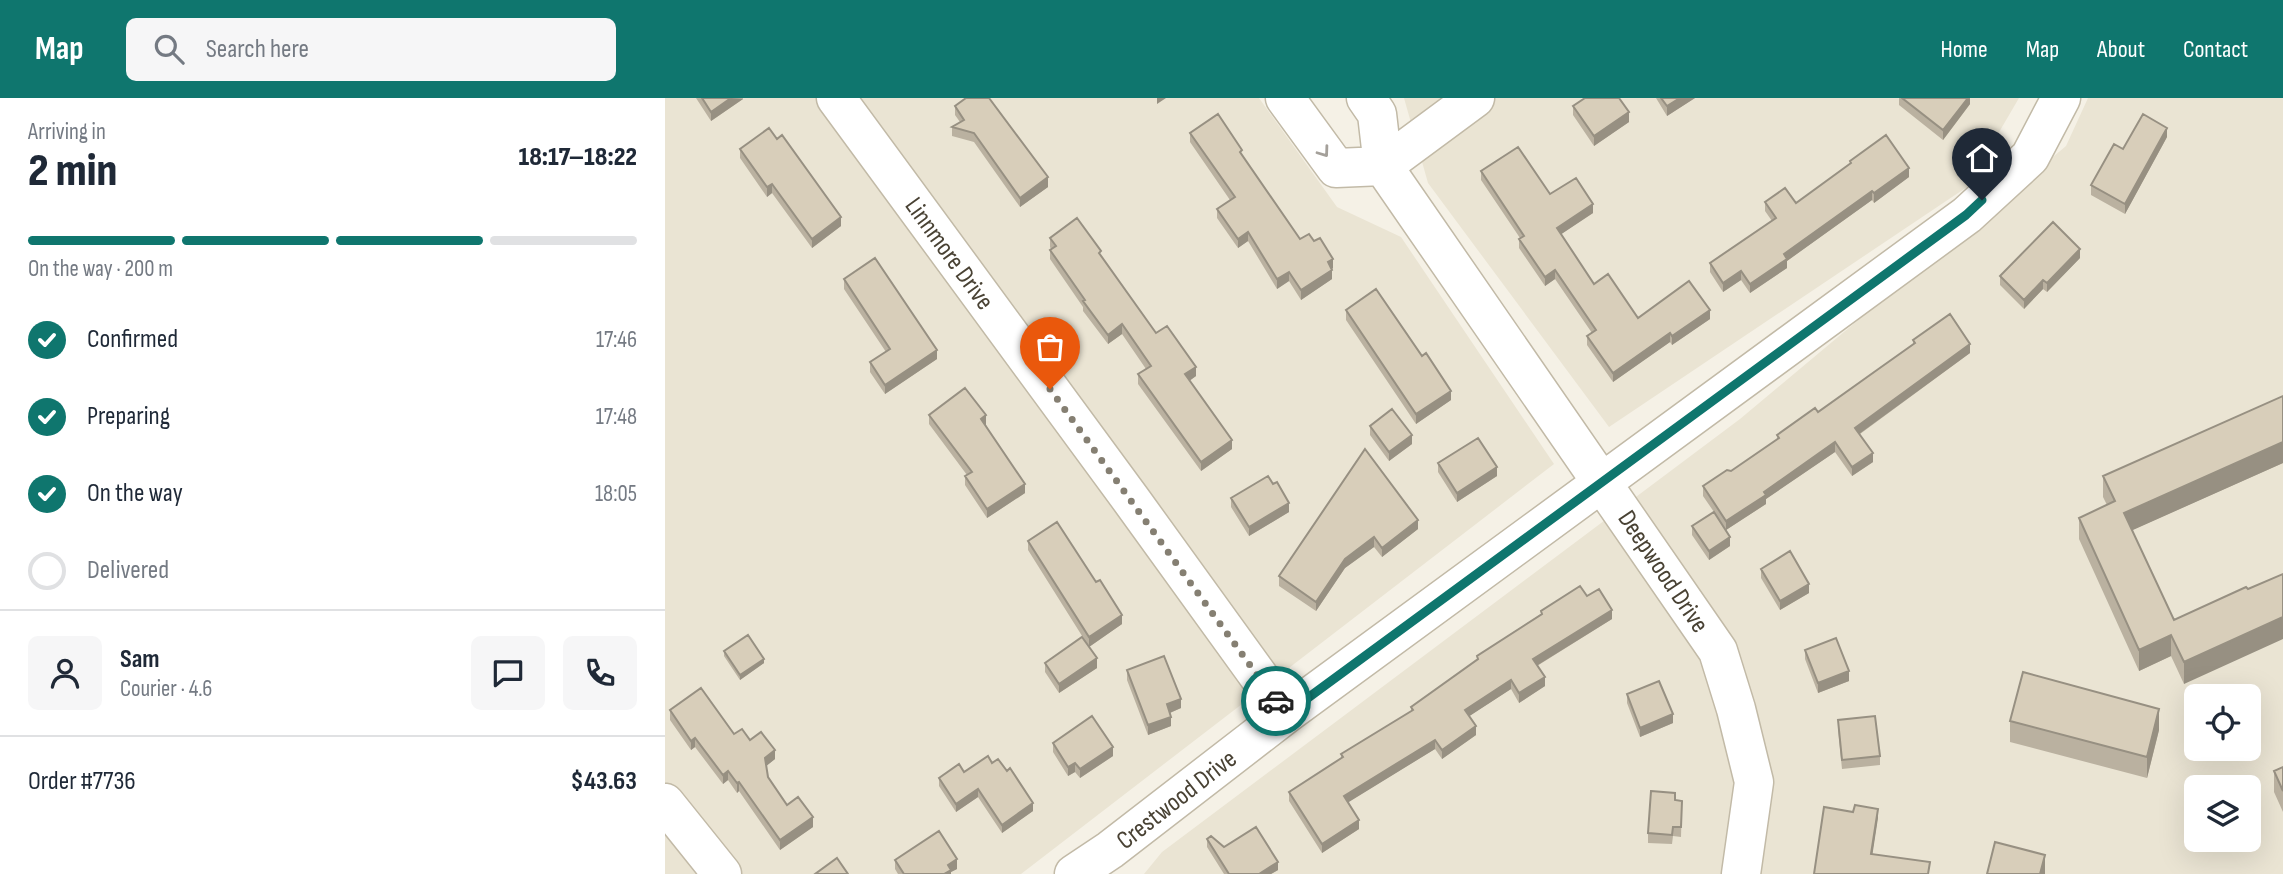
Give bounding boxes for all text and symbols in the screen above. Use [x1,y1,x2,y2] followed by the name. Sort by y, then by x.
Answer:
[126,18,616,81] search box
[35,29,84,69] text: Map
[150,30,188,68] icon: search
[206,34,309,65] text: Search here
[1940,35,1988,64] text: Home
[2026,35,2059,64] text: Map
[2097,35,2145,64] text: About
[2183,35,2248,64] text: Contact
[28,118,106,146] text: Arriving in
[1952,128,2012,200] pin
[1963,139,2001,177] icon: home
[519,142,637,173] text: 18:17–18:22
[28,144,117,199] text: 2 min
[1316,144,1329,157] one-way arrow
[898,192,1000,316] street label: Linnmore Drive
[28,255,173,283] text: On the way · 200 m
[1020,317,1080,389] pin
[28,321,66,359] icon: check
[87,324,178,355] text: Confirmed
[596,326,637,354] text: 17:46
[1031,328,1069,366] icon: bag
[28,398,66,436] icon: check
[87,401,170,432] text: Preparing
[596,403,637,431] text: 17:48
[28,475,66,513] icon: check
[87,478,183,509] text: On the way
[595,480,637,508] text: 18:05
[1611,505,1715,639] street label: Deepwood Drive
[87,555,169,586] text: Delivered
[28,636,102,710] button: person
[471,636,545,710] button: chat
[563,636,637,710] button: phone
[120,644,160,675] text: Sam
[1241,666,1311,736] courier
[120,675,212,703] text: Courier · 4.6
[1257,682,1295,720] icon: car
[2184,684,2261,852] map controls
[2184,684,2261,761] button: locate
[1111,744,1243,857] street label: Crestwood Drive
[28,766,136,797] text: Order #7736
[571,766,637,797] text: $43.63
[2184,775,2261,852] button: layers

